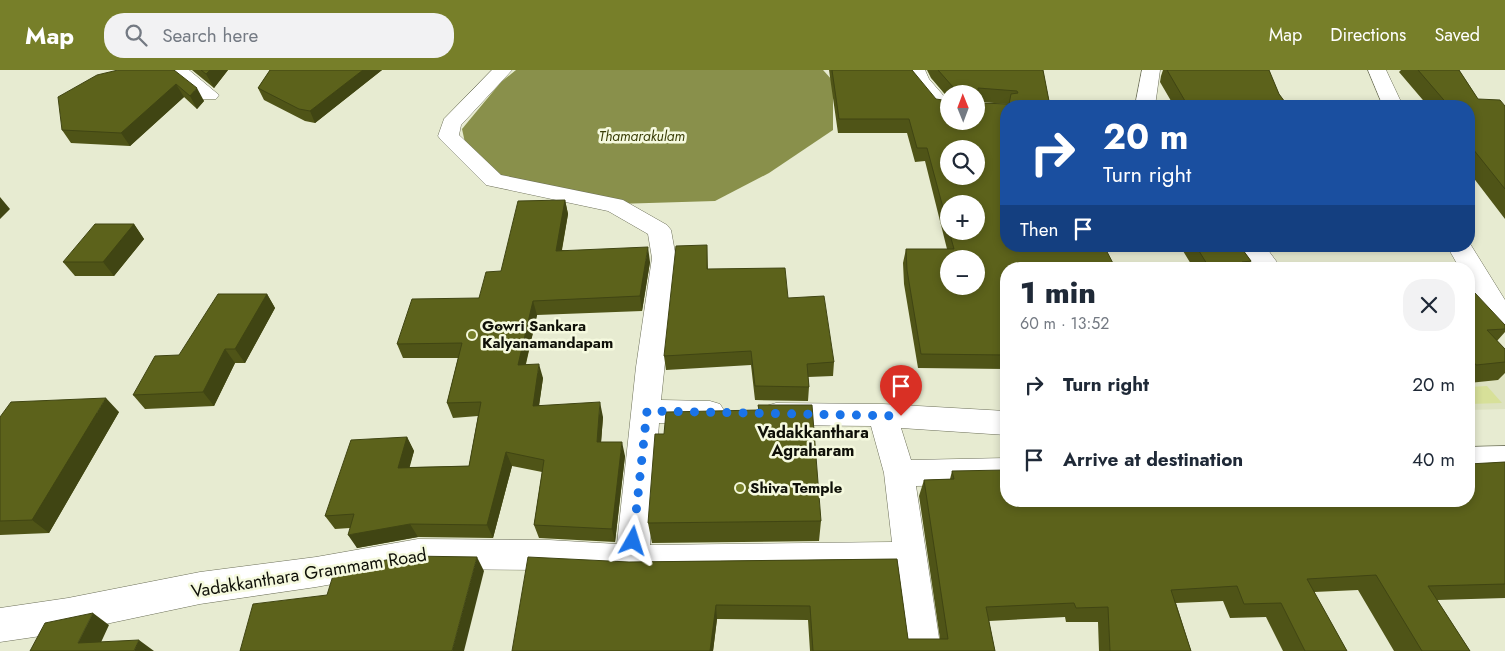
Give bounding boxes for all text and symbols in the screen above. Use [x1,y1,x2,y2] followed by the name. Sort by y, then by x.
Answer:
[104,13,454,58] search box
[25,18,74,53] text: Map
[122,21,150,49] icon: search
[162,22,258,49] text: Search here
[1269,22,1302,48] text: Map
[1330,22,1406,48] text: Directions
[1434,22,1480,48] text: Saved
[940,85,985,130] north arrow
[940,85,985,295] map controls
[1103,112,1188,162] text: 20 m
[1020,120,1085,185] icon: right
[599,126,685,146] water label: Thamarakulam
[940,140,985,185] button: search
[1103,158,1191,190] text: Turn right
[940,195,985,240] button: +
[1069,215,1097,243] icon: arrive
[1020,216,1059,243] text: Then
[940,250,985,295] button: −
[1020,271,1096,314] text: 1 min
[1403,279,1455,331] button: close
[1020,312,1109,335] text: 60 m · 13:52
[482,315,613,354] place label: Gowri Sankara Kalyanamandapam
[466,329,478,341] marker: Gowri Sankara Kalyanamandapam
[880,365,922,416] pin
[1020,371,1048,399] icon: right
[1063,371,1149,398] text: Turn right
[1412,371,1455,398] text: 20 m
[887,372,915,400] icon: arrive
[756,421,869,462] district label: Vadakkanthara Agraharam
[1020,446,1048,474] icon: arrive
[1063,446,1243,473] text: Arrive at destination
[1412,446,1455,473] text: 40 m
[750,477,843,499] place label: Shiva Temple
[734,482,746,494] marker: Shiva Temple
[606,514,658,566] position arrow
[189,542,429,604] street label: Vadakkanthara Grammam Road

